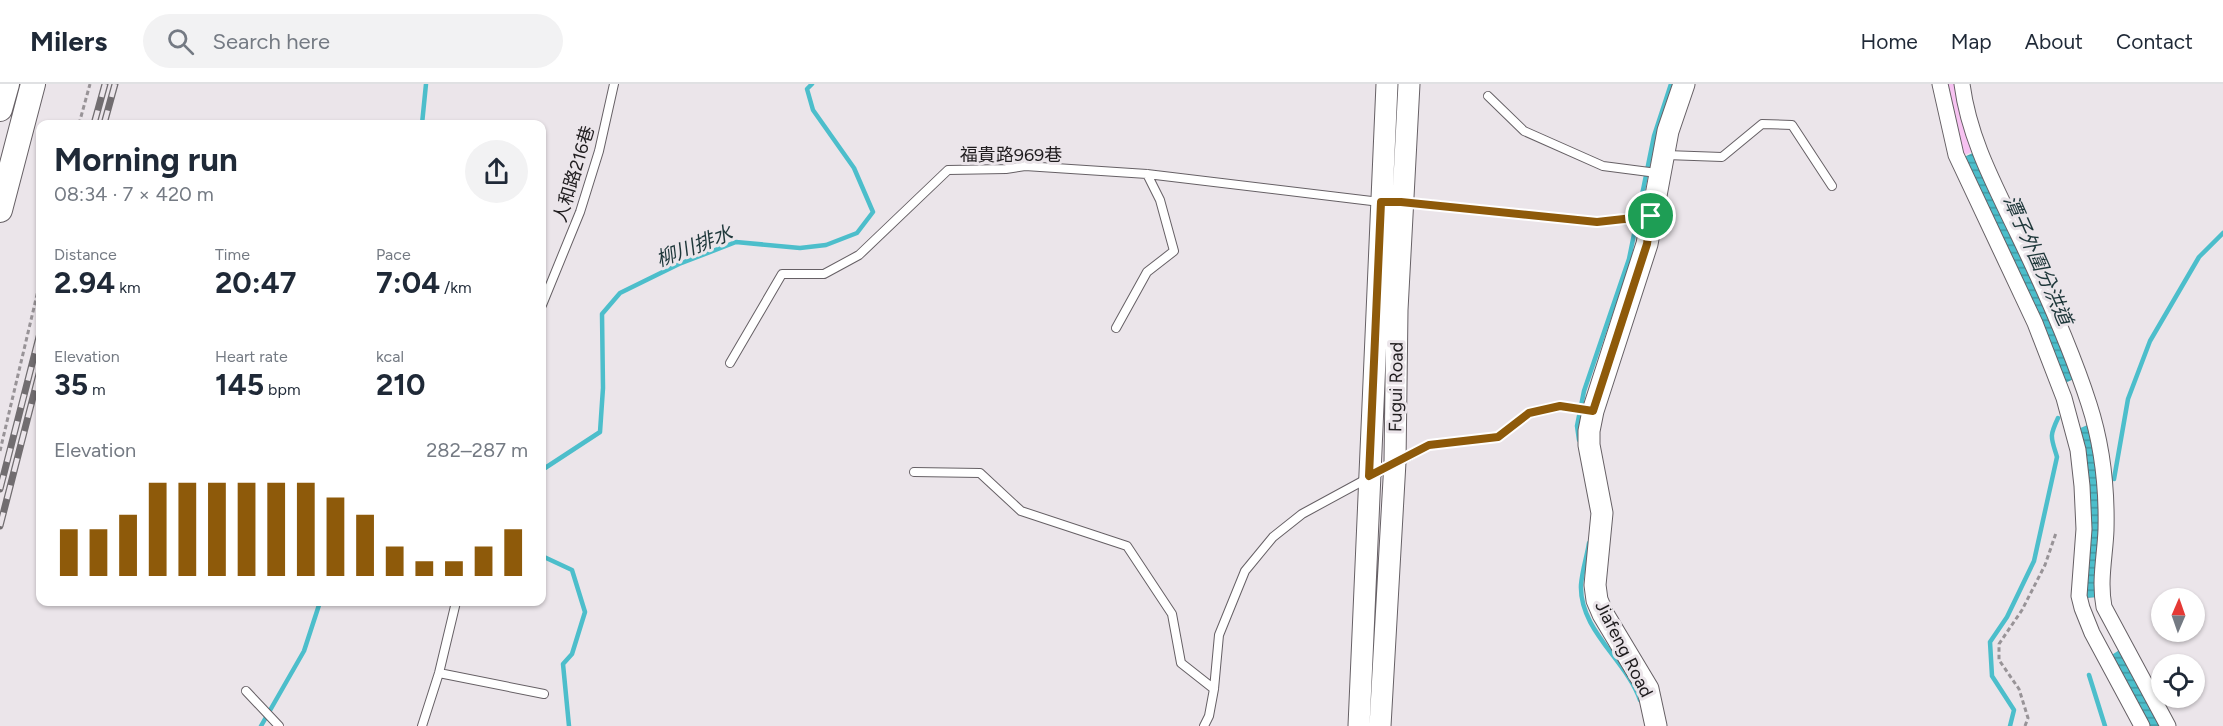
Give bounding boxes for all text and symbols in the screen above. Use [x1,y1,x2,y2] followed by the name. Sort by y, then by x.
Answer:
[143,14,563,68] search box
[30,24,107,58] text: Milers
[164,25,197,58] icon: search
[212,28,330,55] text: Search here
[1861,29,1918,54] text: Home
[1951,29,1992,54] text: Map
[2025,29,2083,54] text: About
[2116,29,2193,54] text: Contact
[549,123,599,225] street label: 人和路216巷
[54,140,238,179] text: Morning run
[465,140,528,203] button: share
[960,144,1062,166] street label: 福貴路969巷
[54,182,214,206] text: 08:34 · 7 × 420 m
[1625,190,1676,241] pin
[1999,191,2079,332] water label: 潭子外圍分洪道
[1634,199,1667,232] icon: arrive
[652,220,737,272] water label: 柳川排水
[54,245,117,264] text: Distance
[215,245,250,264] text: Time
[376,245,411,264] text: Pace
[54,264,115,301] text: 2.94
[215,264,297,301] text: 20:47
[376,264,440,301] text: 7:04
[115,278,141,297] text: km
[440,278,472,297] text: /km
[1384,342,1408,432] street label: Fugui Road
[54,347,120,366] text: Elevation
[215,347,288,366] text: Heart rate
[376,347,404,366] text: kcal
[54,366,88,403] text: 35
[215,366,264,403] text: 145
[376,366,425,403] text: 210
[88,380,106,399] text: m
[264,380,301,399] text: bpm
[54,438,136,462] text: Elevation
[426,438,528,462] text: 282–287 m
[2151,588,2205,642] north arrow
[2151,588,2205,708] map controls
[1590,597,1658,701] street label: Jiafeng Road
[2151,654,2205,708] button: locate

